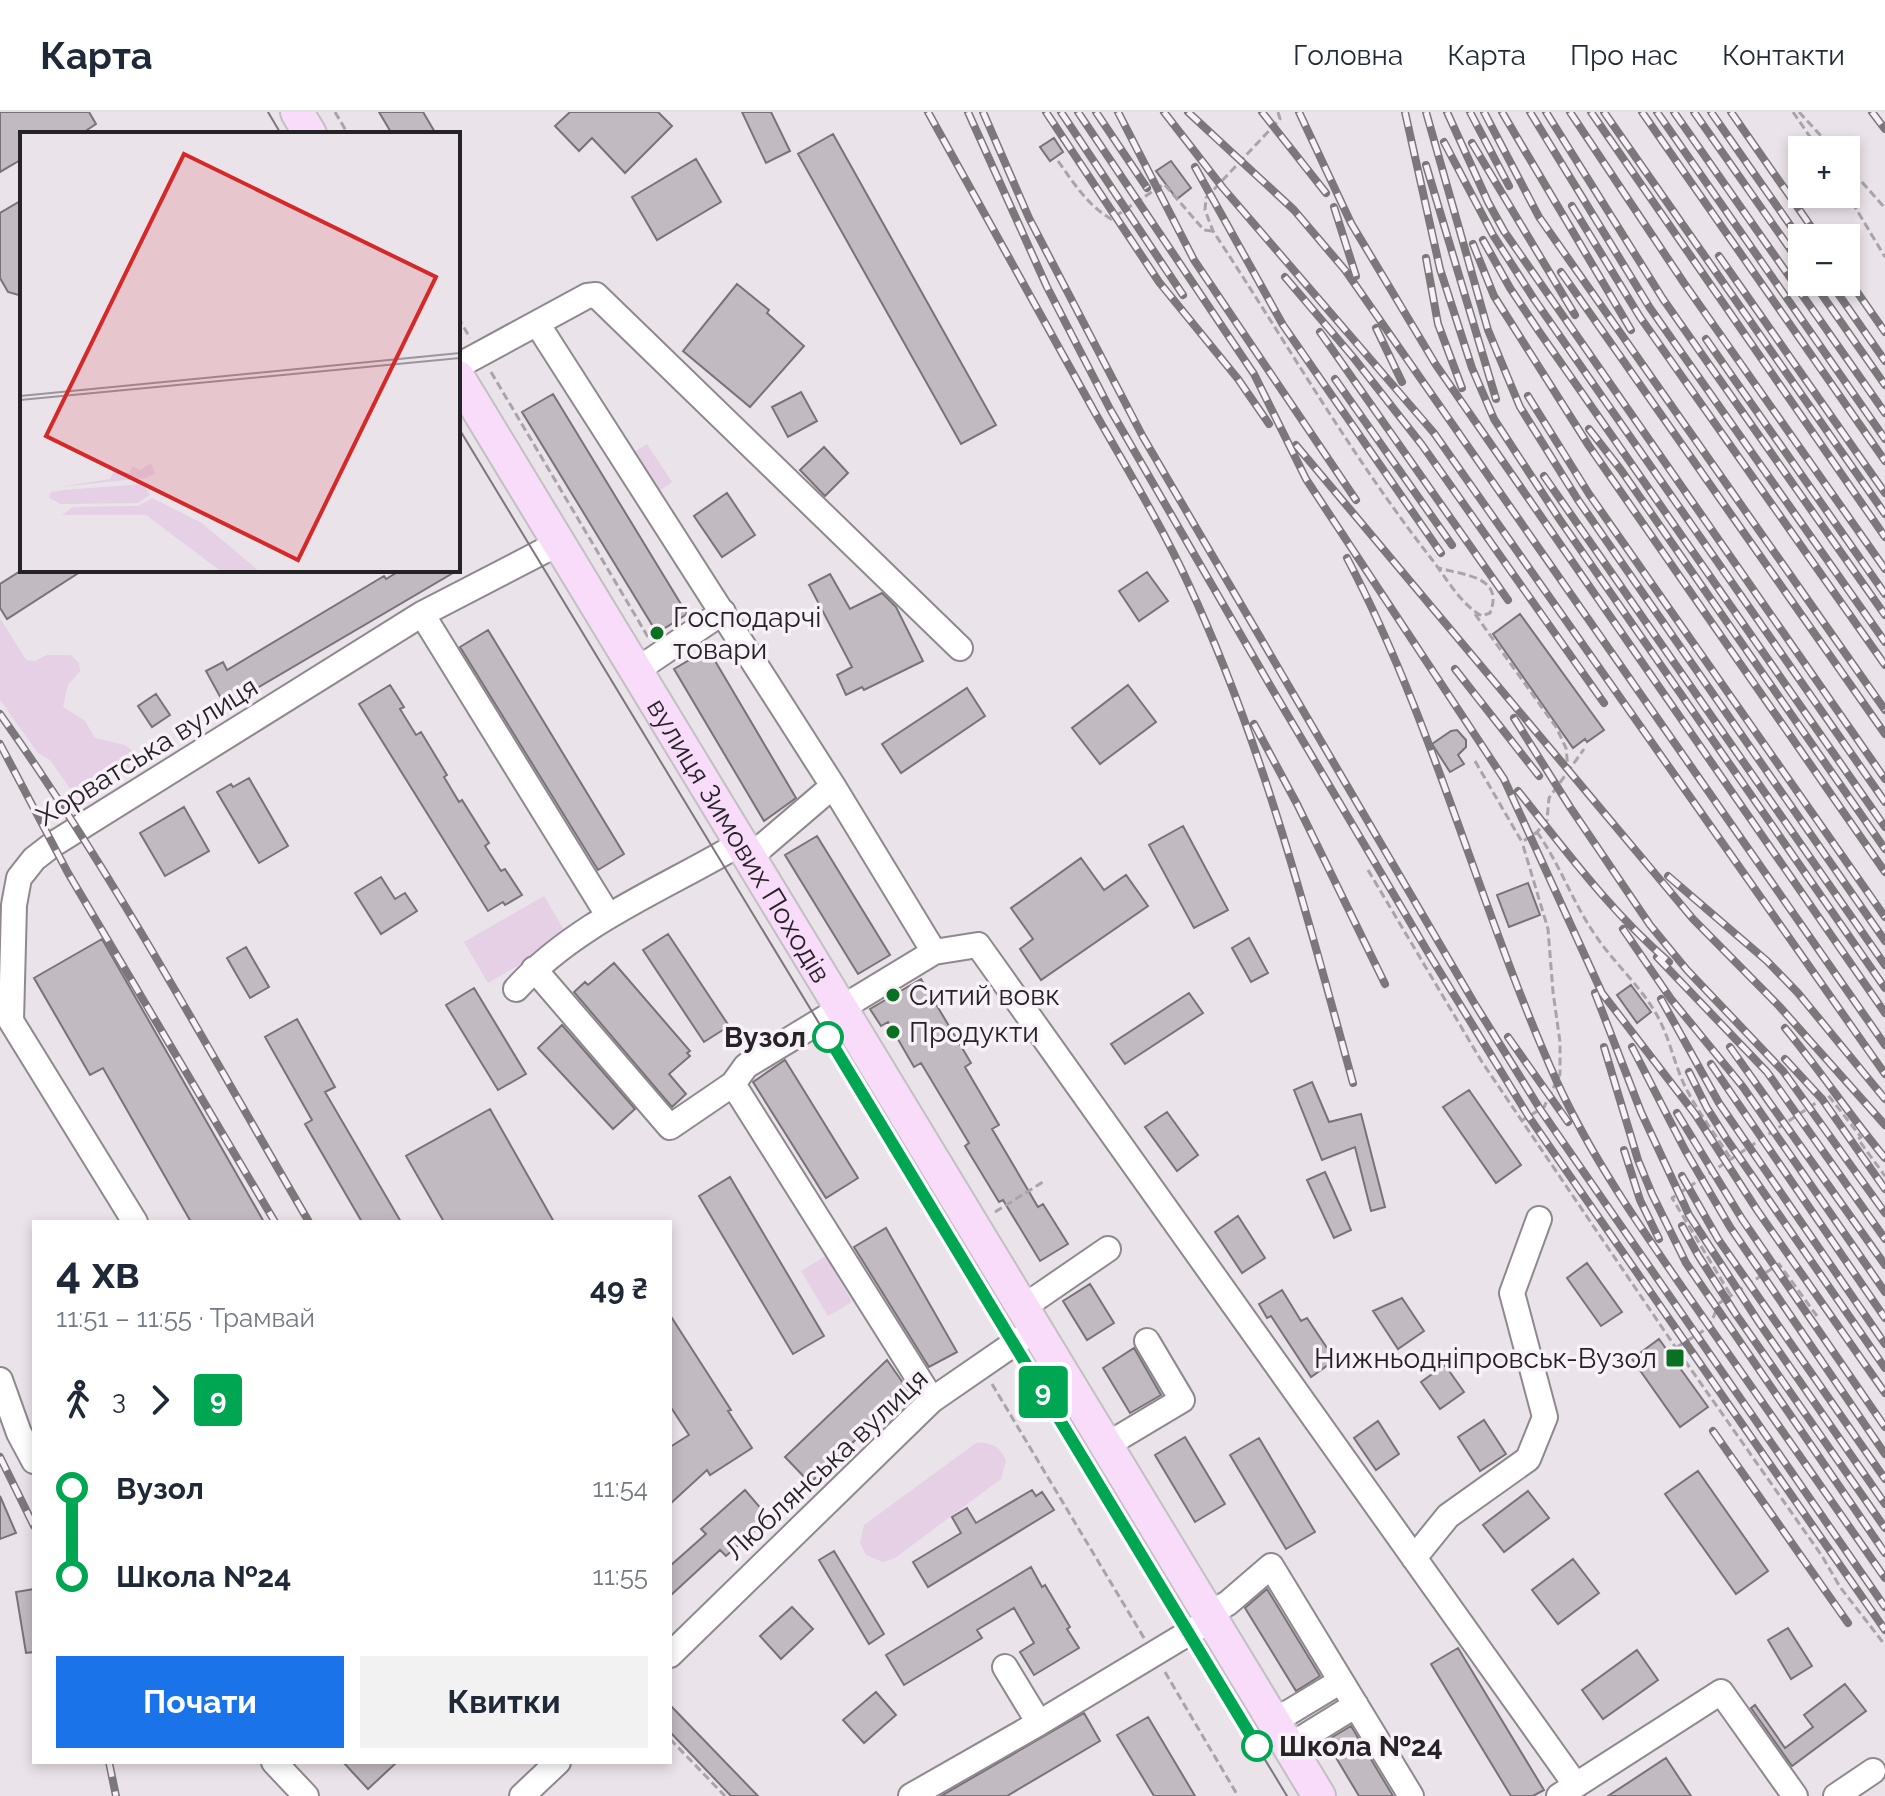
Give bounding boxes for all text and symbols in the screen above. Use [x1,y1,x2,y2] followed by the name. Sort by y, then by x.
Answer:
[40,33,153,78] text: Карта
[1293,39,1403,72] text: Головна
[1447,39,1526,72] text: Карта
[1570,39,1678,72] text: Про нас
[1722,39,1845,72] text: Контакти
[20,132,460,572] inset map
[1788,136,1860,296] map controls
[1788,136,1860,208] button: +
[1788,224,1860,296] button: −
[673,601,821,666] place label: Господарчі товари
[648,624,666,642] marker: Господарчі товари
[31,670,264,833] street label: Хорватська вулиця
[640,692,838,989] street label: вулиця Зимових Походів
[909,979,1060,1012] place label: Ситий вовк
[884,986,902,1004] marker: Ситий вовк
[909,1016,1039,1049] place label: Продукти
[724,1021,806,1054] place label: Вузол
[813,1022,843,1052] marker: Вузол
[884,1023,902,1041] marker: Продукти
[56,1247,140,1298] text: 4 хв
[590,1271,648,1306] text: 49 ₴
[56,1303,315,1333] text: 11:51 – 11:55 · Трамвай
[1314,1342,1657,1375] place label: Нижньодніпровськ-Вузол
[1664,1347,1686,1369] marker: Нижньодніпровськ-Вузол
[718,1362,935,1567] street label: Люблянська вулиця
[1017,1366,1069,1418] line badge: 9
[1035,1375,1051,1408] text: 9
[56,1378,100,1422] icon: walk
[138,1378,182,1422] icon: forward
[210,1383,226,1416] text: 9
[112,1385,126,1415] text: 3
[116,1471,204,1506] text: Вузол
[592,1473,648,1503] text: 11:54
[116,1559,291,1594] text: Школа №24
[593,1561,648,1591] text: 11:55
[56,1656,344,1748] button: Почати
[360,1656,648,1748] button: Квитки
[1279,1730,1443,1763] place label: Школа №24
[1242,1731,1272,1761] marker: Школа №24

